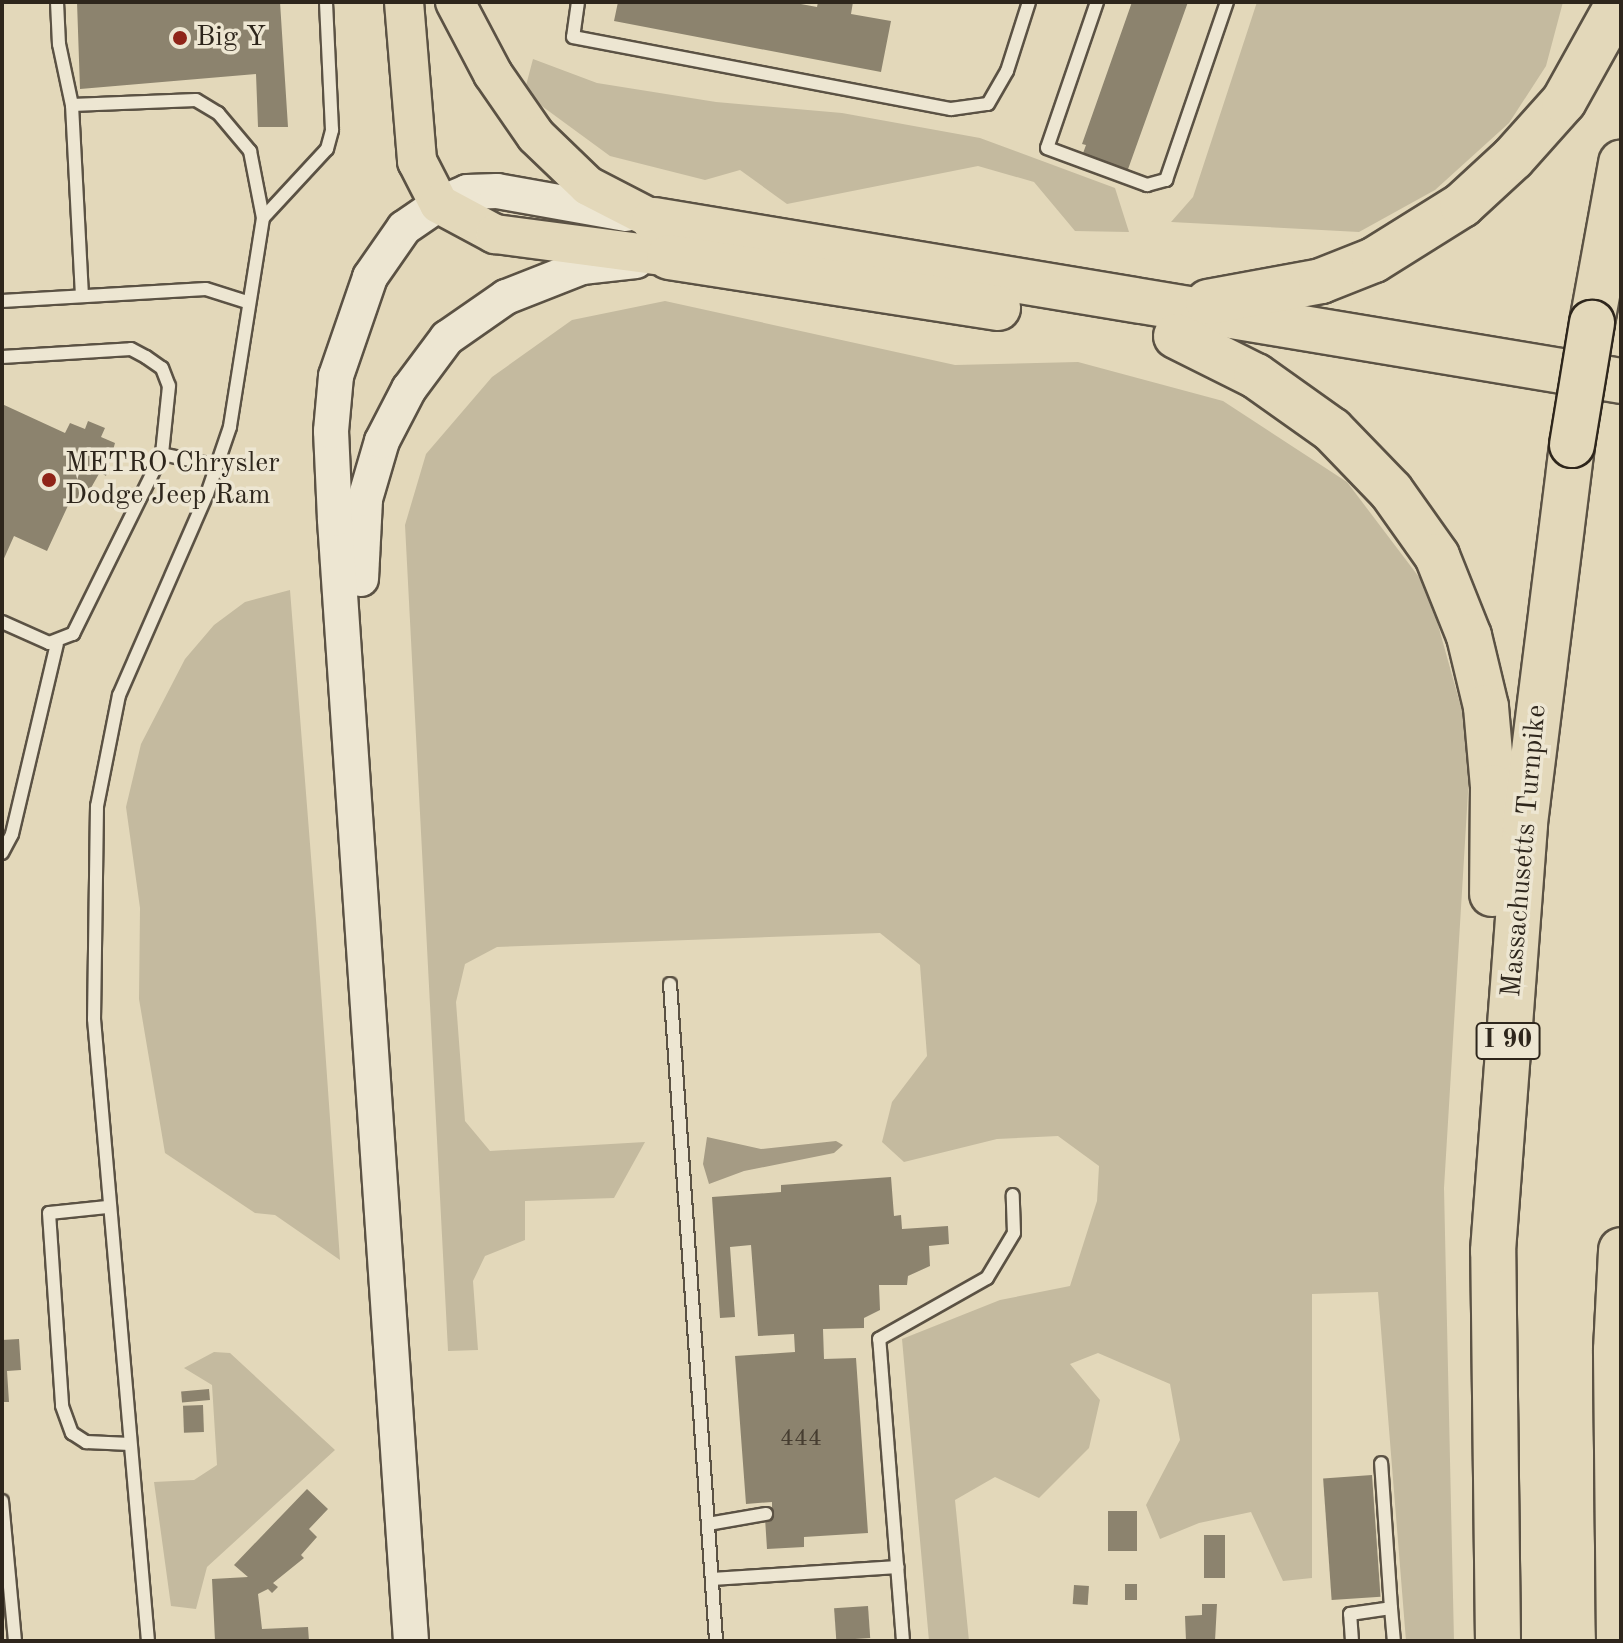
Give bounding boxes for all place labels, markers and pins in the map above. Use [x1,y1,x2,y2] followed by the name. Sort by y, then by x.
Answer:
[196,21,266,55] place label: Big Y
[171,29,189,47] marker: Big Y
[65,447,280,513] place label: METRO Chrysler Dodge Jeep Ram
[40,471,58,489] marker: METRO Chrysler Dodge Jeep Ram

